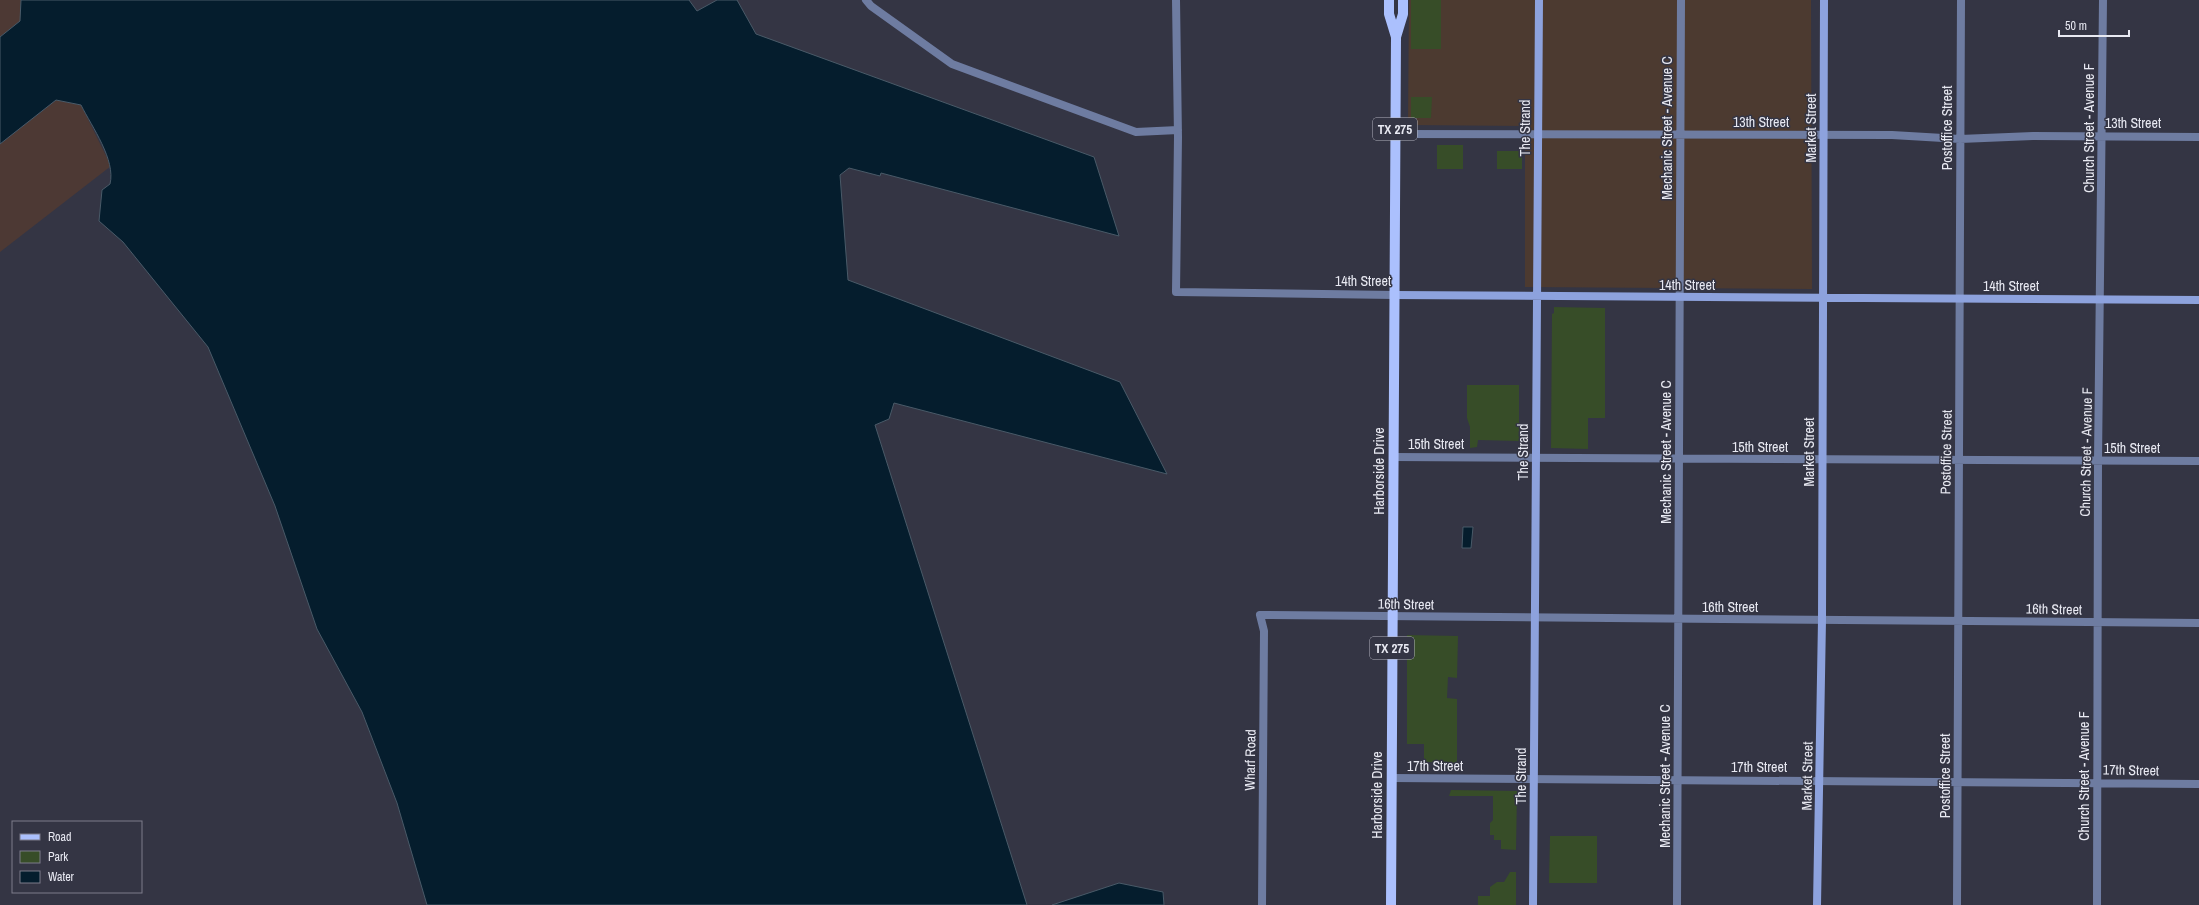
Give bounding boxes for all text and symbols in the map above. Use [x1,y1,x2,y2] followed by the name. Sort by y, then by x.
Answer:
[2059,12,2129,38] scale bar
[2065,18,2087,34] text: 50 m
[1658,56,1676,200] street label: Mechanic Street - Avenue C
[2080,63,2098,193] street label: Church Street - Avenue F
[1938,86,1956,170] street label: Postoffice Street
[1802,94,1820,162] street label: Market Street
[1516,100,1534,156] street label: The Strand
[1733,113,1789,131] street label: 13th Street
[2105,114,2161,132] street label: 13th Street
[1373,118,1417,140] road number: TX 275
[1335,272,1391,290] street label: 14th Street
[1659,276,1715,294] street label: 14th Street
[1983,277,2039,295] street label: 14th Street
[1657,380,1675,524] street label: Mechanic Street - Avenue C
[2076,387,2096,517] street label: Church Street - Avenue F
[1936,410,1956,494] street label: Postoffice Street
[1800,418,1818,486] street label: Market Street
[1514,424,1532,480] street label: The Strand
[1370,427,1388,515] street label: Harborside Drive
[1408,435,1464,453] street label: 15th Street
[1732,438,1788,456] street label: 15th Street
[2104,439,2160,457] street label: 15th Street
[1378,595,1434,613] street label: 16th Street
[1702,598,1758,616] street label: 16th Street
[2026,600,2082,618] street label: 16th Street
[1370,637,1414,659] road number: TX 275
[1656,704,1674,848] street label: Mechanic Street - Avenue C
[2075,711,2093,841] street label: Church Street - Avenue F
[1240,729,1260,791] street label: Wharf Road
[1936,734,1954,818] street label: Postoffice Street
[1797,741,1817,811] street label: Market Street
[1512,748,1530,804] street label: The Strand
[1368,751,1386,839] street label: Harborside Drive
[1407,757,1463,775] street label: 17th Street
[1731,758,1787,776] street label: 17th Street
[2103,761,2159,779] street label: 17th Street
[12,821,142,893] legend
[48,829,72,845] text: Road
[48,849,68,865] text: Park
[48,869,75,885] text: Water

